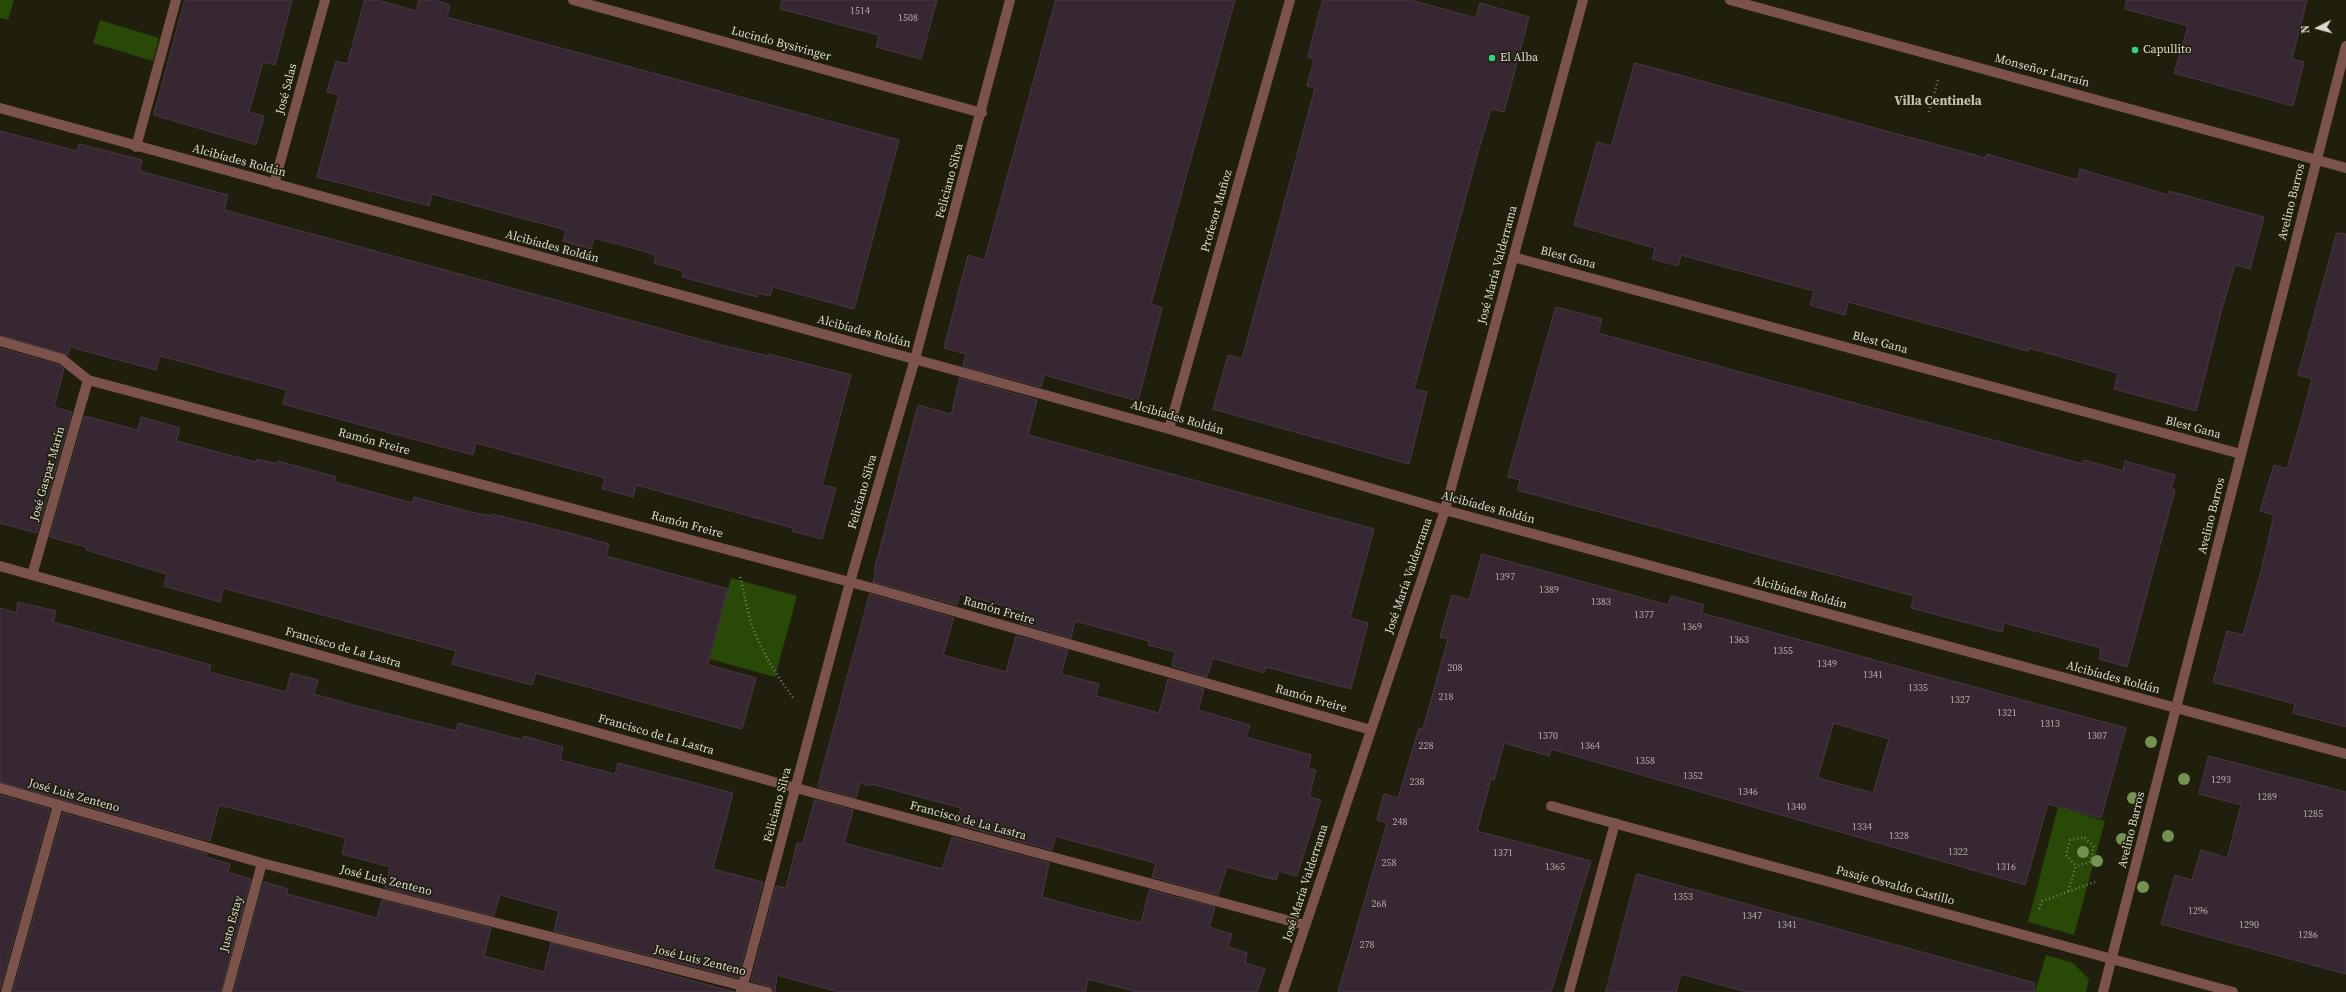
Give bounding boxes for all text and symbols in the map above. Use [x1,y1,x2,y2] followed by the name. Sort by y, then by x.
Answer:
[850,5,870,17] house number: 1514
[2298,8,2338,48] north arrow
[898,12,918,24] house number: 1508
[729,24,833,64] street label: Lucindo Bysivinger
[2298,25,2313,34] text: N
[2143,43,2192,57] place label: Capullito
[2130,45,2140,55] marker: Capullito
[1500,51,1538,65] place label: El Alba
[1993,51,2091,91] street label: Monseñor Larraín
[1487,53,1497,63] marker: El Alba
[273,62,301,116] street label: José Salas
[1894,94,1982,110] district label: Villa Centinela
[191,142,287,180] street label: Alcibíades Roldán
[933,142,967,220] street label: Feliciano Silva
[2276,162,2308,242] street label: Avelino Barros
[1198,168,1236,254] street label: Profesor Muñoz
[1475,204,1521,326] street label: José María Valderrama
[504,228,600,266] street label: Alcibíades Roldán
[1539,244,1597,272] street label: Blest Gana
[816,313,912,351] street label: Alcibíades Roldán
[1851,329,1909,357] street label: Blest Gana
[1129,398,1225,438] street label: Alcibíades Roldán
[2164,414,2222,442] street label: Blest Gana
[28,425,68,523] street label: José Gaspar Marín
[337,426,411,458] street label: Ramón Freire
[845,453,881,531] street label: Feliciano Silva
[2196,476,2228,556] street label: Avelino Barros
[1440,489,1536,527] street label: Alcibíades Roldán
[650,509,724,541] street label: Ramón Freire
[1382,516,1436,636] street label: José María Valderrama
[1495,571,1515,583] house number: 1397
[1752,574,1848,612] street label: Alcibíades Roldán
[1539,584,1559,596] house number: 1389
[962,594,1036,628] street label: Ramón Freire
[1591,596,1611,608] house number: 1383
[1634,609,1654,621] house number: 1377
[1682,621,1702,633] house number: 1369
[283,625,403,671] street label: Francisco de La Lastra
[1729,634,1749,646] house number: 1363
[1773,645,1793,657] house number: 1355
[1817,658,1837,670] house number: 1349
[2065,659,2161,697] street label: Alcibíades Roldán
[1448,662,1462,674] house number: 208
[1863,669,1883,681] house number: 1341
[1274,682,1348,716] street label: Ramón Freire
[1908,682,1928,694] house number: 1335
[1439,691,1453,703] house number: 218
[1950,694,1970,706] house number: 1327
[1997,707,2017,719] house number: 1321
[596,712,716,758] street label: Francisco de La Lastra
[2040,718,2060,730] house number: 1313
[1538,730,1558,742] house number: 1370
[2087,730,2107,742] house number: 1307
[1419,740,1433,752] house number: 228
[1580,740,1600,752] house number: 1364
[1635,755,1655,767] house number: 1358
[761,766,795,844] street label: Feliciano Silva
[1683,770,1703,782] house number: 1352
[2211,774,2231,786] house number: 1293
[27,776,121,816] street label: José Luis Zenteno
[1410,776,1424,788] house number: 238
[1738,786,1758,798] house number: 1346
[2116,790,2148,870] street label: Avelino Barros
[2257,791,2277,803] house number: 1289
[908,799,1028,843] street label: Francisco de La Lastra
[1786,801,1806,813] house number: 1340
[2303,808,2323,820] house number: 1285
[1393,816,1407,828] house number: 248
[1852,821,1872,833] house number: 1334
[1280,823,1332,943] street label: José María Valderrama
[1889,830,1909,842] house number: 1328
[1948,846,1968,858] house number: 1322
[1493,847,1513,859] house number: 1371
[1382,857,1396,869] house number: 258
[1545,861,1565,873] house number: 1365
[1996,861,2016,873] house number: 1316
[339,863,433,899] street label: José Luis Zenteno
[1834,863,1956,909] street label: Pasaje Osvaldo Castillo
[1673,891,1693,903] house number: 1353
[218,894,246,954] street label: Justo Estay
[1372,898,1386,910] house number: 268
[2188,905,2208,917] house number: 1296
[1742,910,1762,922] house number: 1347
[1777,919,1797,931] house number: 1341
[2239,919,2259,931] house number: 1290
[2298,929,2318,941] house number: 1286
[1360,939,1374,951] house number: 278
[653,943,747,979] street label: José Luis Zenteno

